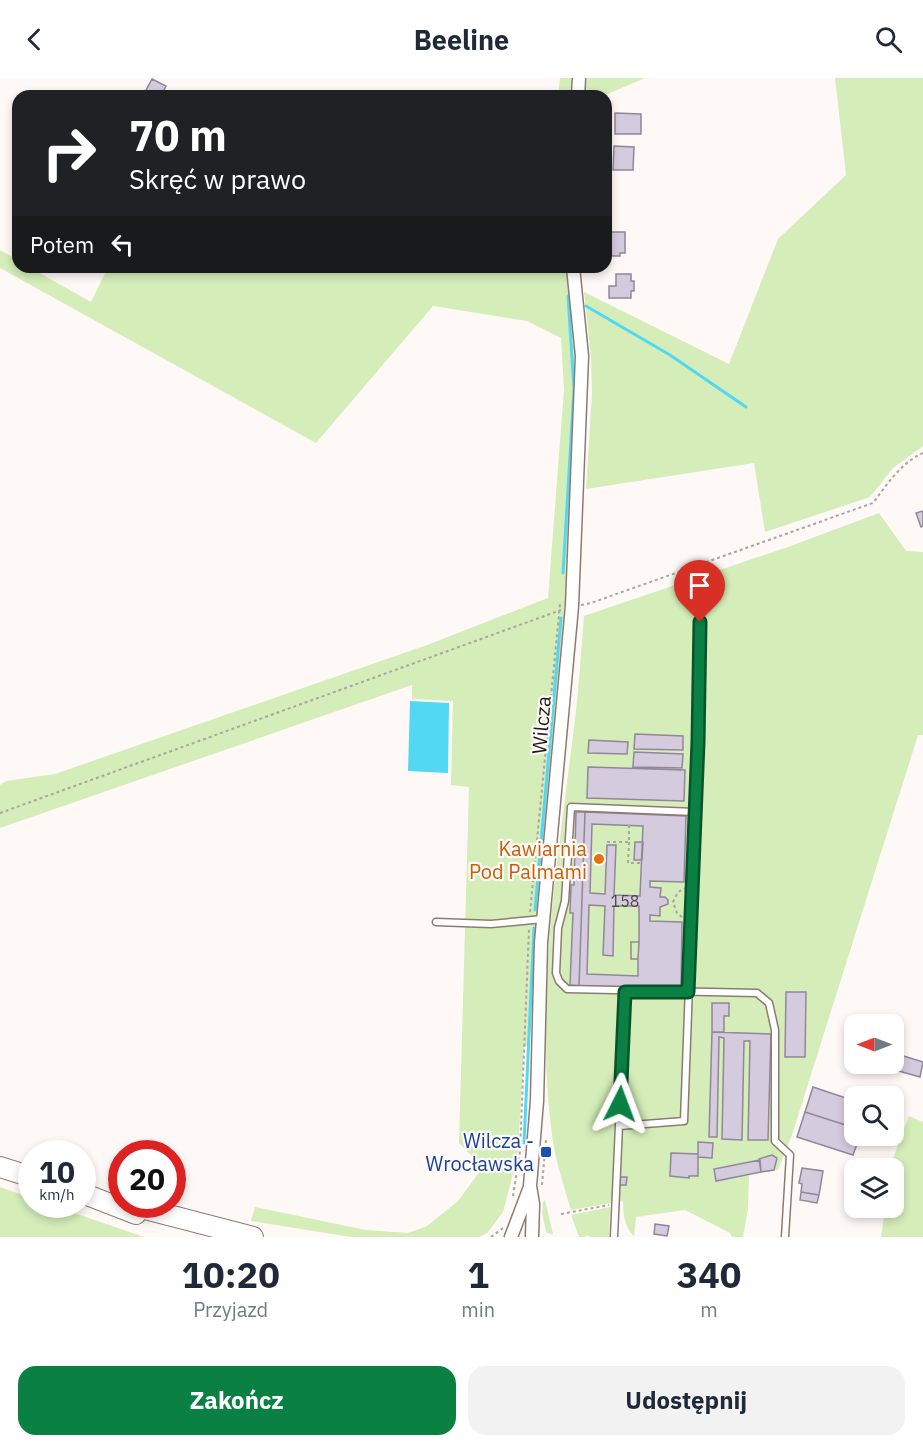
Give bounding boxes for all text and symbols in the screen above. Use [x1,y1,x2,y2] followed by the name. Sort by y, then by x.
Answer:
[414,22,509,57] text: Beeline
[18,23,51,56] icon: back
[872,23,905,56] icon: search
[129,108,227,163] text: 70 m
[30,114,108,192] icon: right
[129,161,306,196] text: Skręć w prawo
[106,228,139,261] icon: left
[30,230,94,259] text: Potem
[674,560,725,622] pin
[683,569,716,602] icon: arrive
[525,694,557,755] street label: Wilcza
[469,835,587,885] place label: Kawiarnia Pod Palmami
[592,852,606,866] marker: Kawiarnia Pod Palmami
[611,891,639,911] house number: 158
[844,1014,904,1074] north arrow
[844,1014,904,1218] map controls
[588,1072,652,1136] position arrow
[844,1086,904,1146] button: search
[426,1127,534,1177] place label: Wilcza - Wrocławska
[108,1140,186,1218] speed limit sign: 20
[539,1145,553,1159] marker: Wilcza - Wrocławska
[39,1152,75,1191] text: 10
[844,1158,904,1218] button: layers
[39,1185,75,1204] text: km/h
[182,1251,280,1298] text: 10:20
[467,1251,489,1298] text: 1
[677,1251,741,1298] text: 340
[193,1296,268,1323] text: Przyjazd
[461,1296,495,1323] text: min
[700,1296,718,1323] text: m
[18,1366,456,1435] button: Zakończ
[468,1366,905,1435] button: Udostępnij

